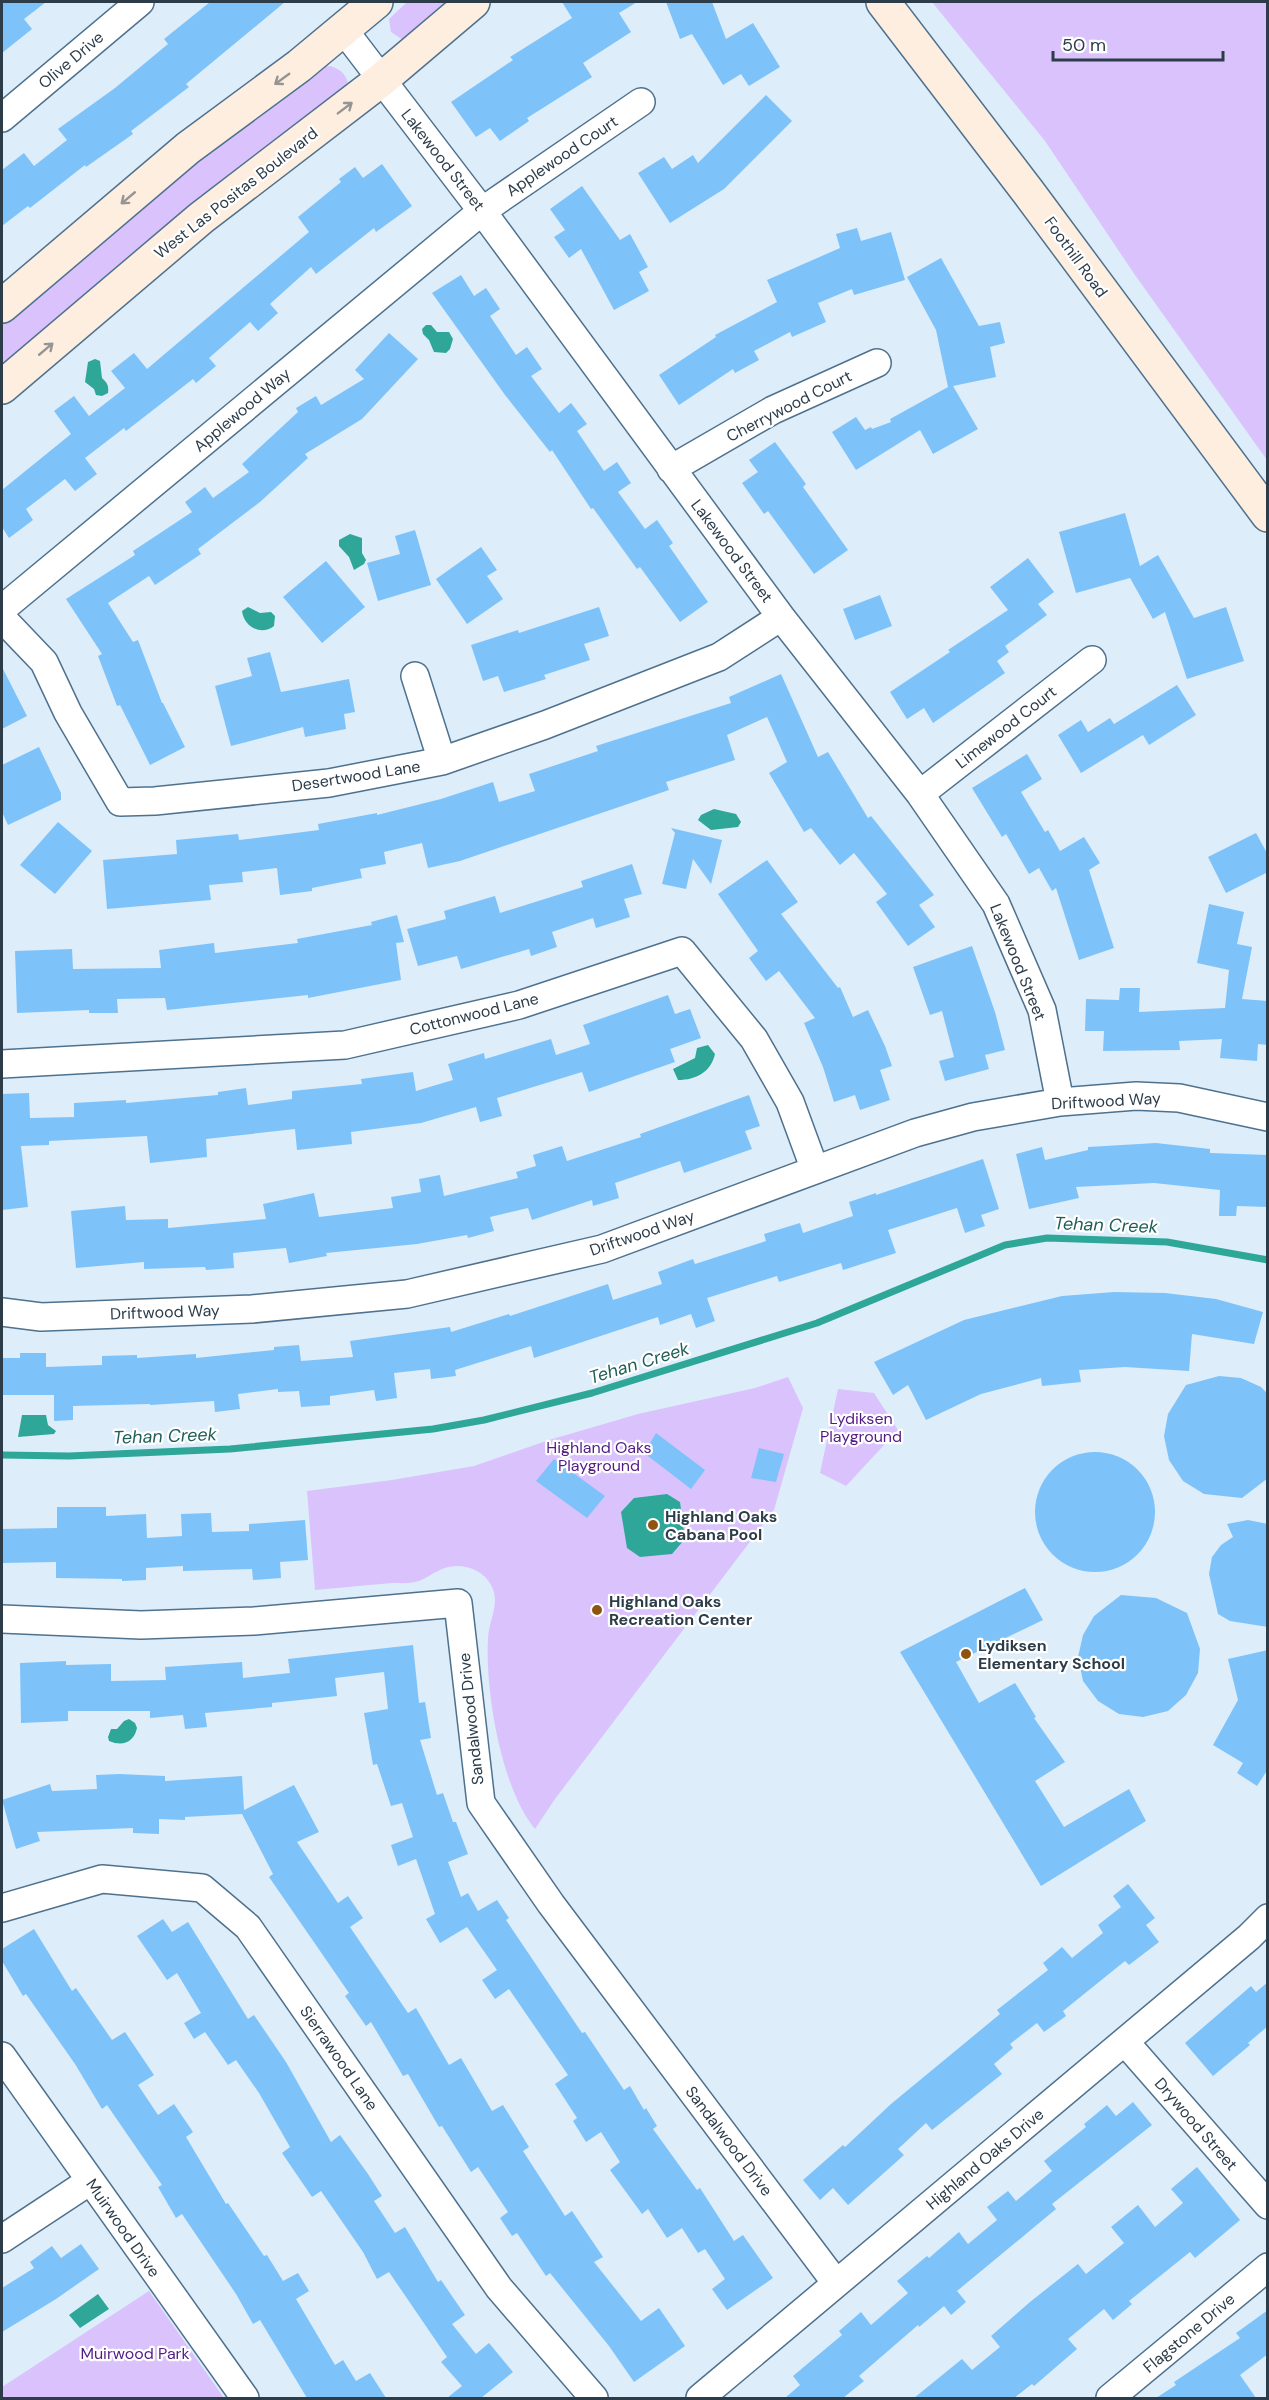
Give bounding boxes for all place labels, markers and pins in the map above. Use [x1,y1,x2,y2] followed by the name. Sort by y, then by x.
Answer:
[665,1506,777,1545] place label: Highland Oaks Cabana Pool
[646,1518,660,1532] marker: Highland Oaks Cabana Pool
[609,1591,753,1630] place label: Highland Oaks Recreation Center
[590,1603,604,1617] marker: Highland Oaks Recreation Center
[978,1635,1125,1674] place label: Lydiksen Elementary School
[959,1647,973,1661] marker: Lydiksen Elementary School

